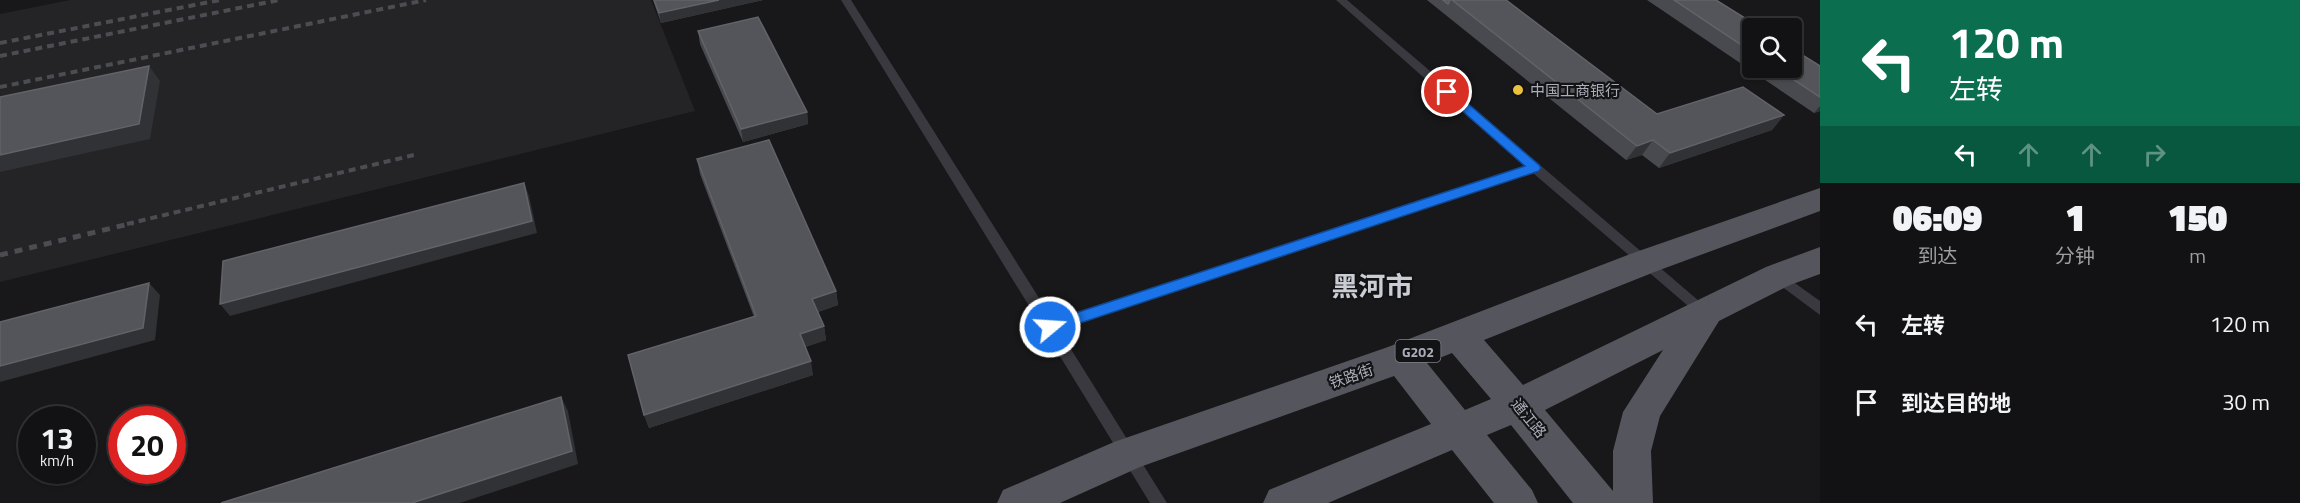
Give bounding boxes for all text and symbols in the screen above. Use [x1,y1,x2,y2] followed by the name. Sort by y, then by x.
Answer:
[1949,10,2064,74] text: 120 m
[1742,18,1802,78] map controls
[1742,18,1802,78] button: search
[1850,24,1928,102] icon: left
[1421,66,1472,117] pin
[1949,68,2003,109] text: 左转
[1430,75,1463,108] icon: arrive
[1530,79,1620,102] place label: 中国工商银行
[1511,83,1525,97] marker: 中国工商银行
[1949,138,1982,171] icon: left
[2012,138,2045,171] icon: ahead
[2075,138,2108,171] icon: ahead
[2138,138,2171,171] icon: right
[1893,190,1982,245] text: 06:09
[2065,190,2085,245] text: 1
[2168,190,2227,245] text: 150
[1918,240,1958,271] text: 到达
[2055,240,2095,271] text: 分钟
[2189,240,2206,271] text: m
[1332,265,1413,306] district label: 黑河市
[1018,295,1082,359] position arrow
[2210,307,2270,341] text: 120 m
[1850,308,1883,341] icon: left
[1901,308,1945,342] text: 左转
[1396,340,1440,362] road number: G202
[1326,358,1376,394] street label: 铁路街
[2222,385,2270,419] text: 30 m
[1850,386,1883,419] icon: arrive
[1901,386,2011,420] text: 到达目的地
[1506,393,1552,443] street label: 通江路
[108,406,186,484] speed limit sign: 20
[40,415,74,461] text: 13
[40,449,74,472] text: km/h

